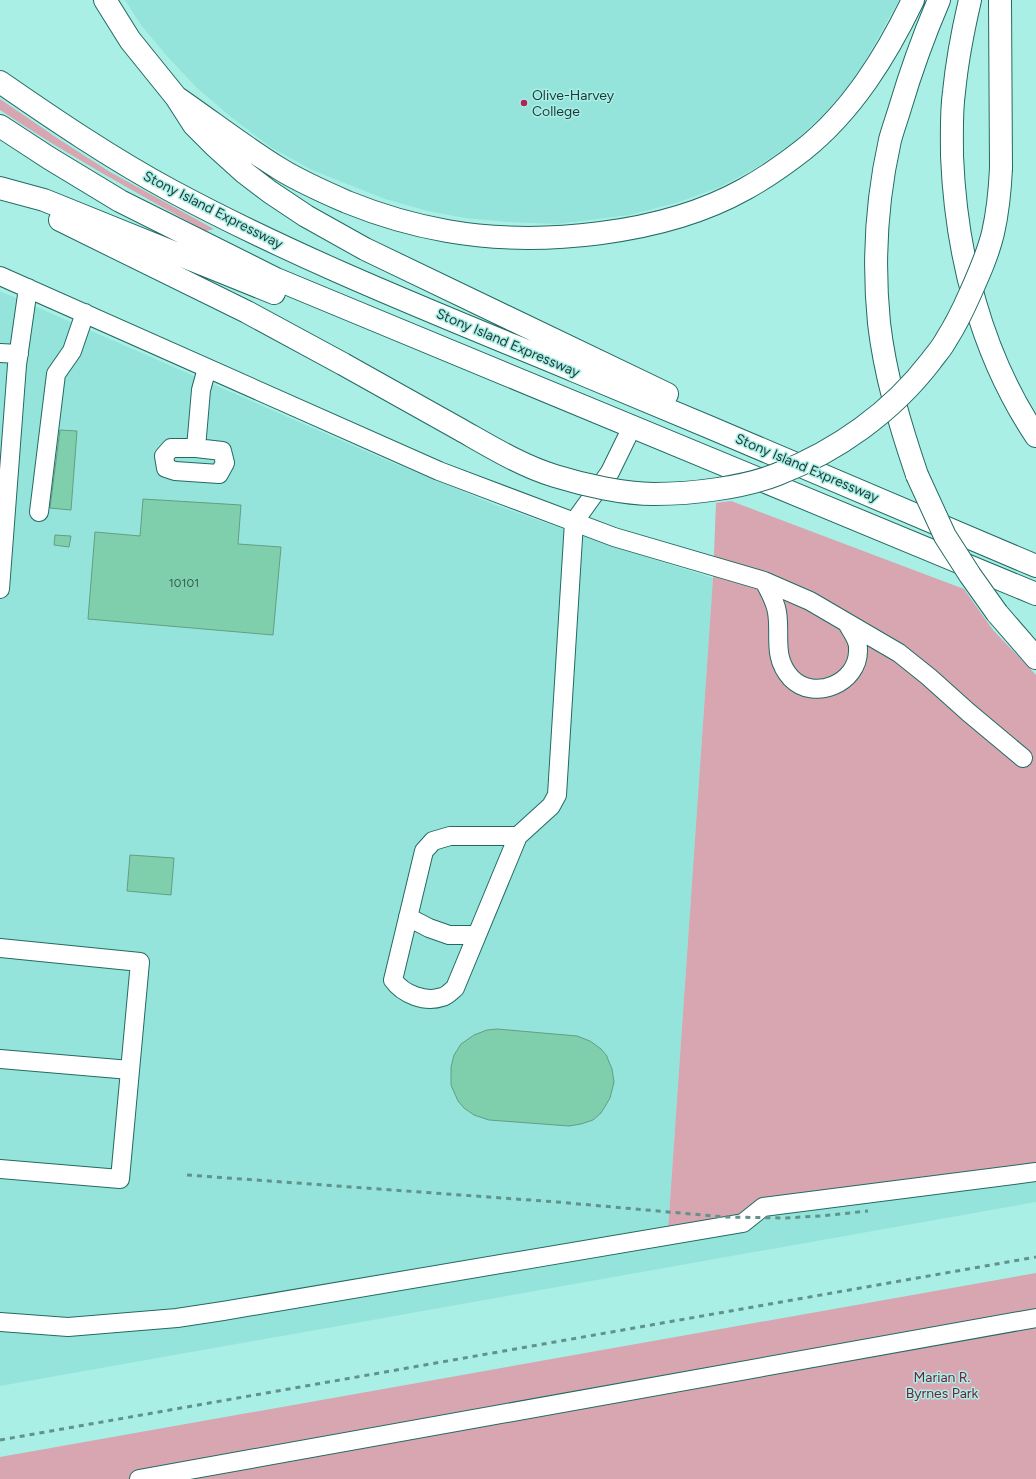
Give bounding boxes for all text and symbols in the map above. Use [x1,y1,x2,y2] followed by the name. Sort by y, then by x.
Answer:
[532,87,615,120] place label: Olive-Harvey College
[519,98,529,108] marker: Olive-Harvey College
[140,167,286,253] street label: Stony Island Expressway
[434,305,583,381] street label: Stony Island Expressway
[733,430,882,506] street label: Stony Island Expressway
[169,576,199,590] house number: 10101
[906,1369,979,1402] park label: Marian R. Byrnes Park

